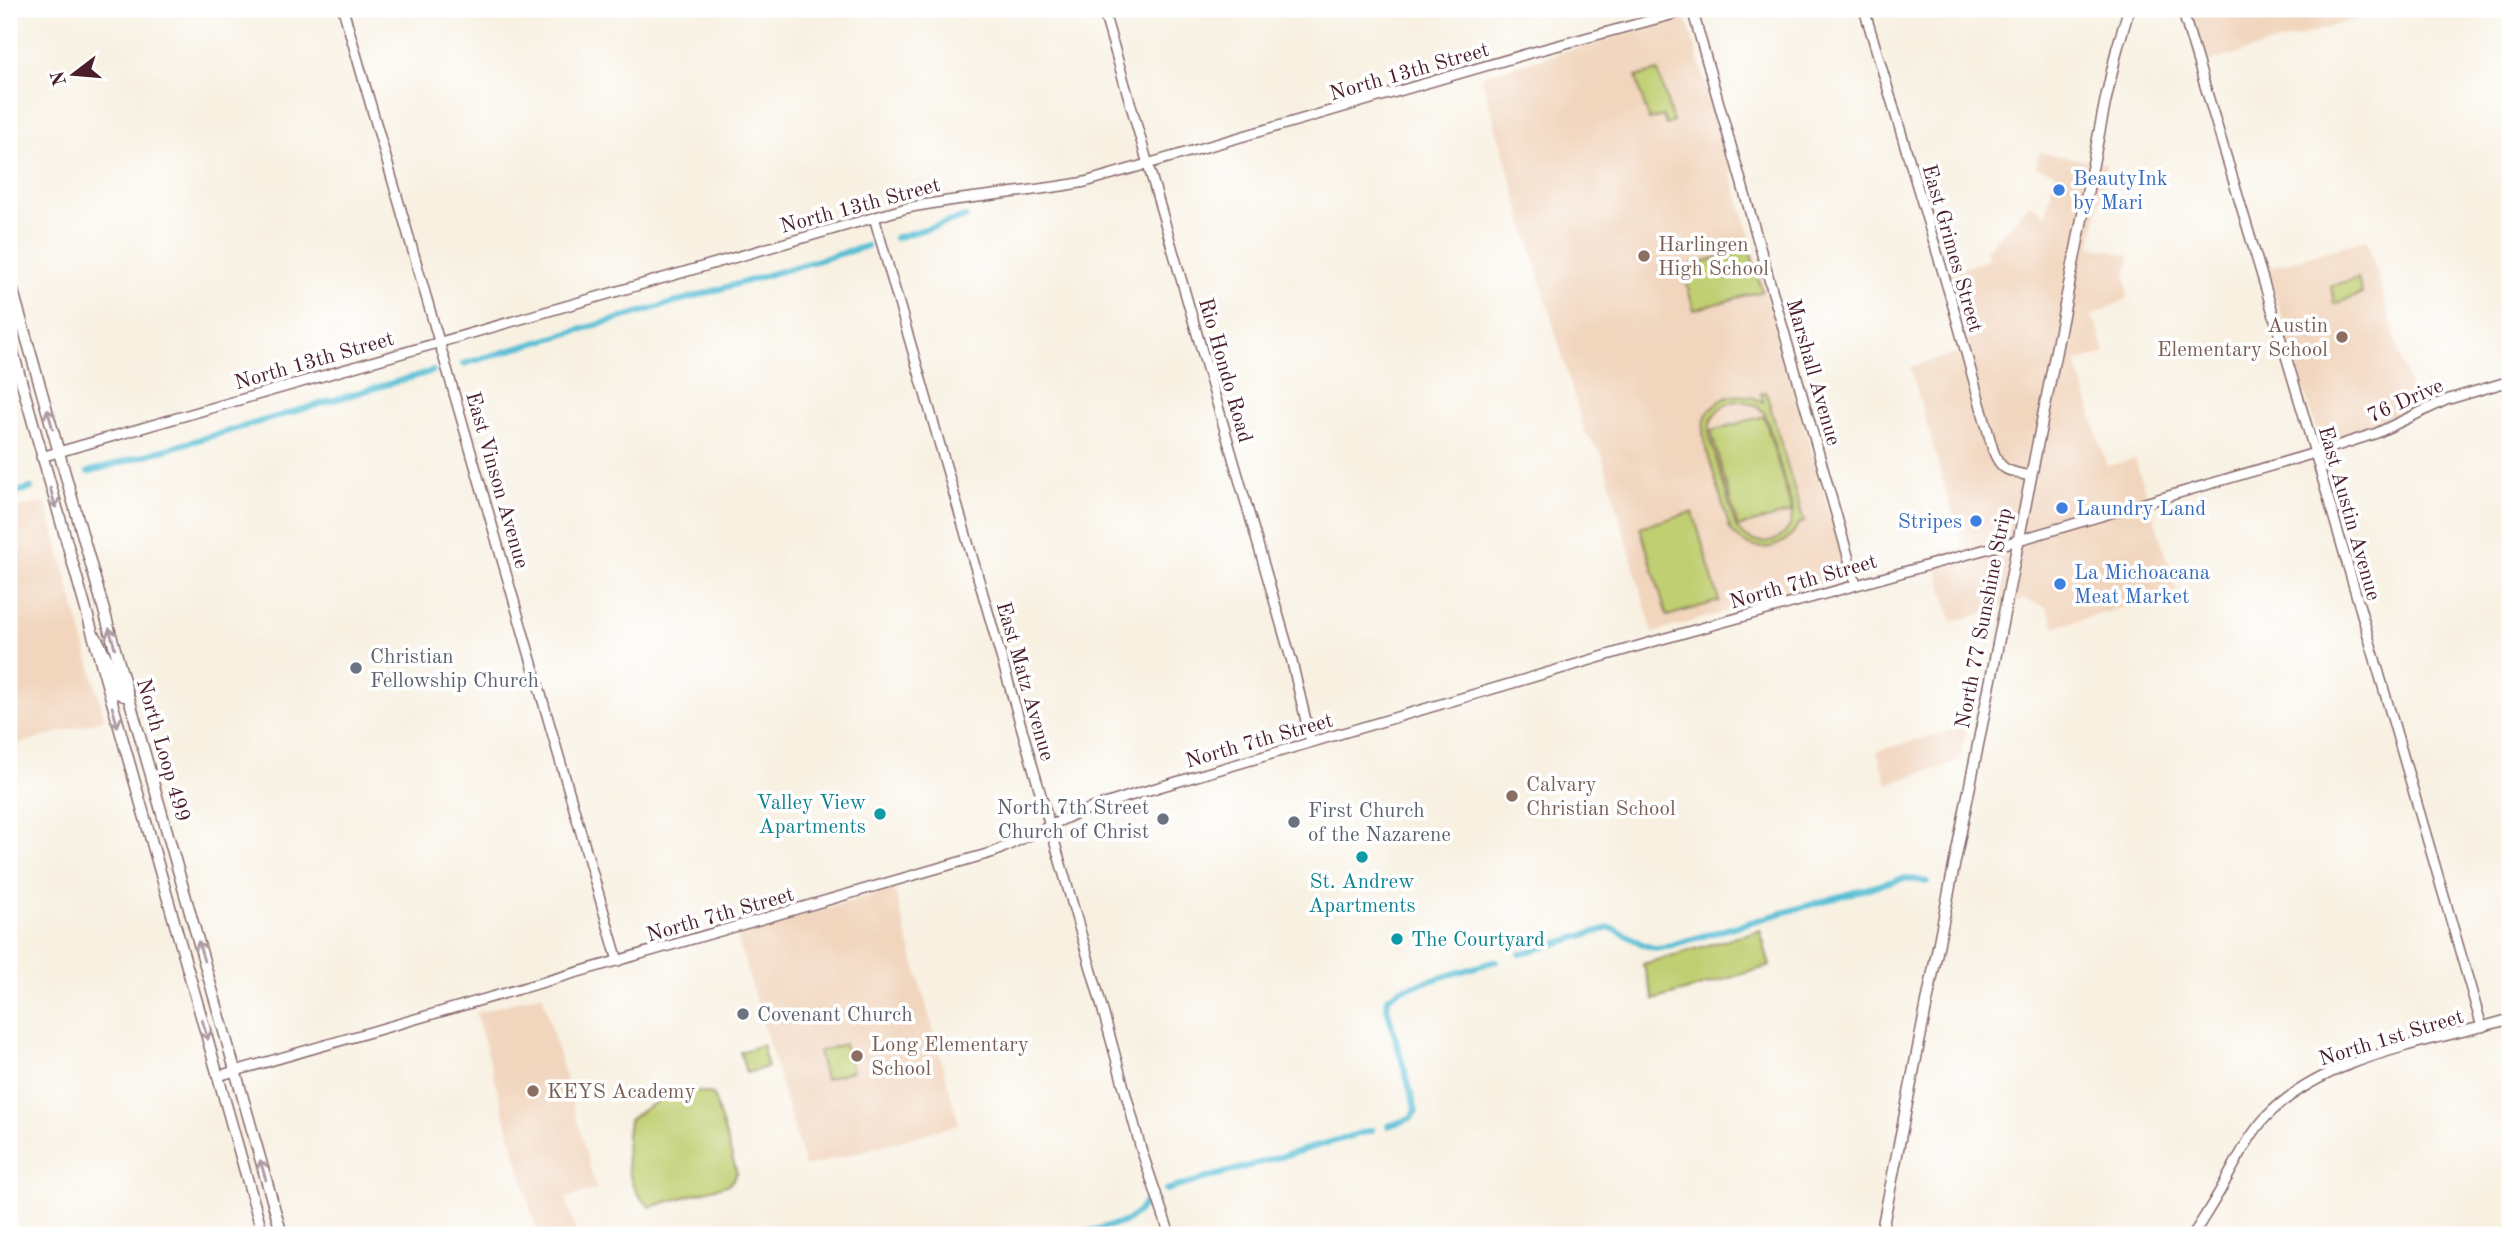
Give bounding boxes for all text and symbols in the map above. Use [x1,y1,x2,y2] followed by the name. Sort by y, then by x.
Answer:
[38,38,108,108] north arrow
[1327,40,1491,105] street label: North 13th Street
[49,68,71,88] text: N
[1918,162,1986,335] street label: East Grimes Street
[2073,169,2168,214] place label: BeautyInk by Mari
[778,175,943,238] street label: North 13th Street
[2051,182,2067,198] marker: BeautyInk by Mari
[1658,235,1769,280] place label: Harlingen High School
[1636,248,1652,264] marker: Harlingen High School
[1194,296,1255,445] street label: Rio Hondo Road
[1782,297,1844,448] street label: Marshall Avenue
[2157,316,2328,361] place label: Austin Elementary School
[232,329,396,394] street label: North 13th Street
[2334,329,2350,345] marker: Austin Elementary School
[2364,375,2447,427] street label: 76 Drive
[461,390,532,571] street label: East Vinson Avenue
[43,408,56,430] one-way arrow
[2314,424,2384,603] street label: East Austin Avenue
[47,487,60,509] one-way arrow
[2076,499,2206,520] place label: Laundry Land
[2054,500,2070,516] marker: Laundry Land
[1953,506,2016,730] street label: North 77 Sunshine Strip
[1898,512,1962,533] place label: Stripes
[1968,513,1984,529] marker: Stripes
[1727,551,1880,614] street label: North 7th Street
[2074,563,2210,608] place label: La Michoacana Meat Market
[2052,576,2068,592] marker: La Michoacana Meat Market
[992,600,1057,763] street label: East Matz Avenue
[105,627,118,649] one-way arrow
[370,647,539,692] place label: Christian Fellowship Church
[348,660,364,676] marker: Christian Fellowship Church
[132,676,193,824] street label: North Loop 499
[109,706,122,728] one-way arrow
[1183,710,1336,773] street label: North 7th Street
[1526,775,1676,820] place label: Calvary Christian School
[1504,788,1520,804] marker: Calvary Christian School
[756,793,866,838] place label: Valley View Apartments
[997,798,1149,843] place label: North 7th Street Church of Christ
[1308,801,1451,846] place label: First Church of the Nazarene
[872,806,888,822] marker: Valley View Apartments
[1155,811,1171,827] marker: North 7th Street Church of Christ
[1286,814,1302,830] marker: First Church of the Nazarene
[1354,849,1370,865] marker: St. Andrew Apartments
[1308,872,1416,917] place label: St. Andrew Apartments
[644,884,797,947] street label: North 7th Street
[1411,930,1545,951] place label: The Courtyard
[1389,931,1405,947] marker: The Courtyard
[194,940,207,962] one-way arrow
[757,1005,913,1026] place label: Covenant Church
[735,1006,751,1022] marker: Covenant Church
[2317,1006,2466,1070] street label: North 1st Street
[199,1019,212,1041] one-way arrow
[871,1035,1029,1080] place label: Long Elementary School
[849,1048,865,1064] marker: Long Elementary School
[547,1082,696,1103] place label: KEYS Academy
[525,1083,541,1099] marker: KEYS Academy
[256,1159,269,1181] one-way arrow

